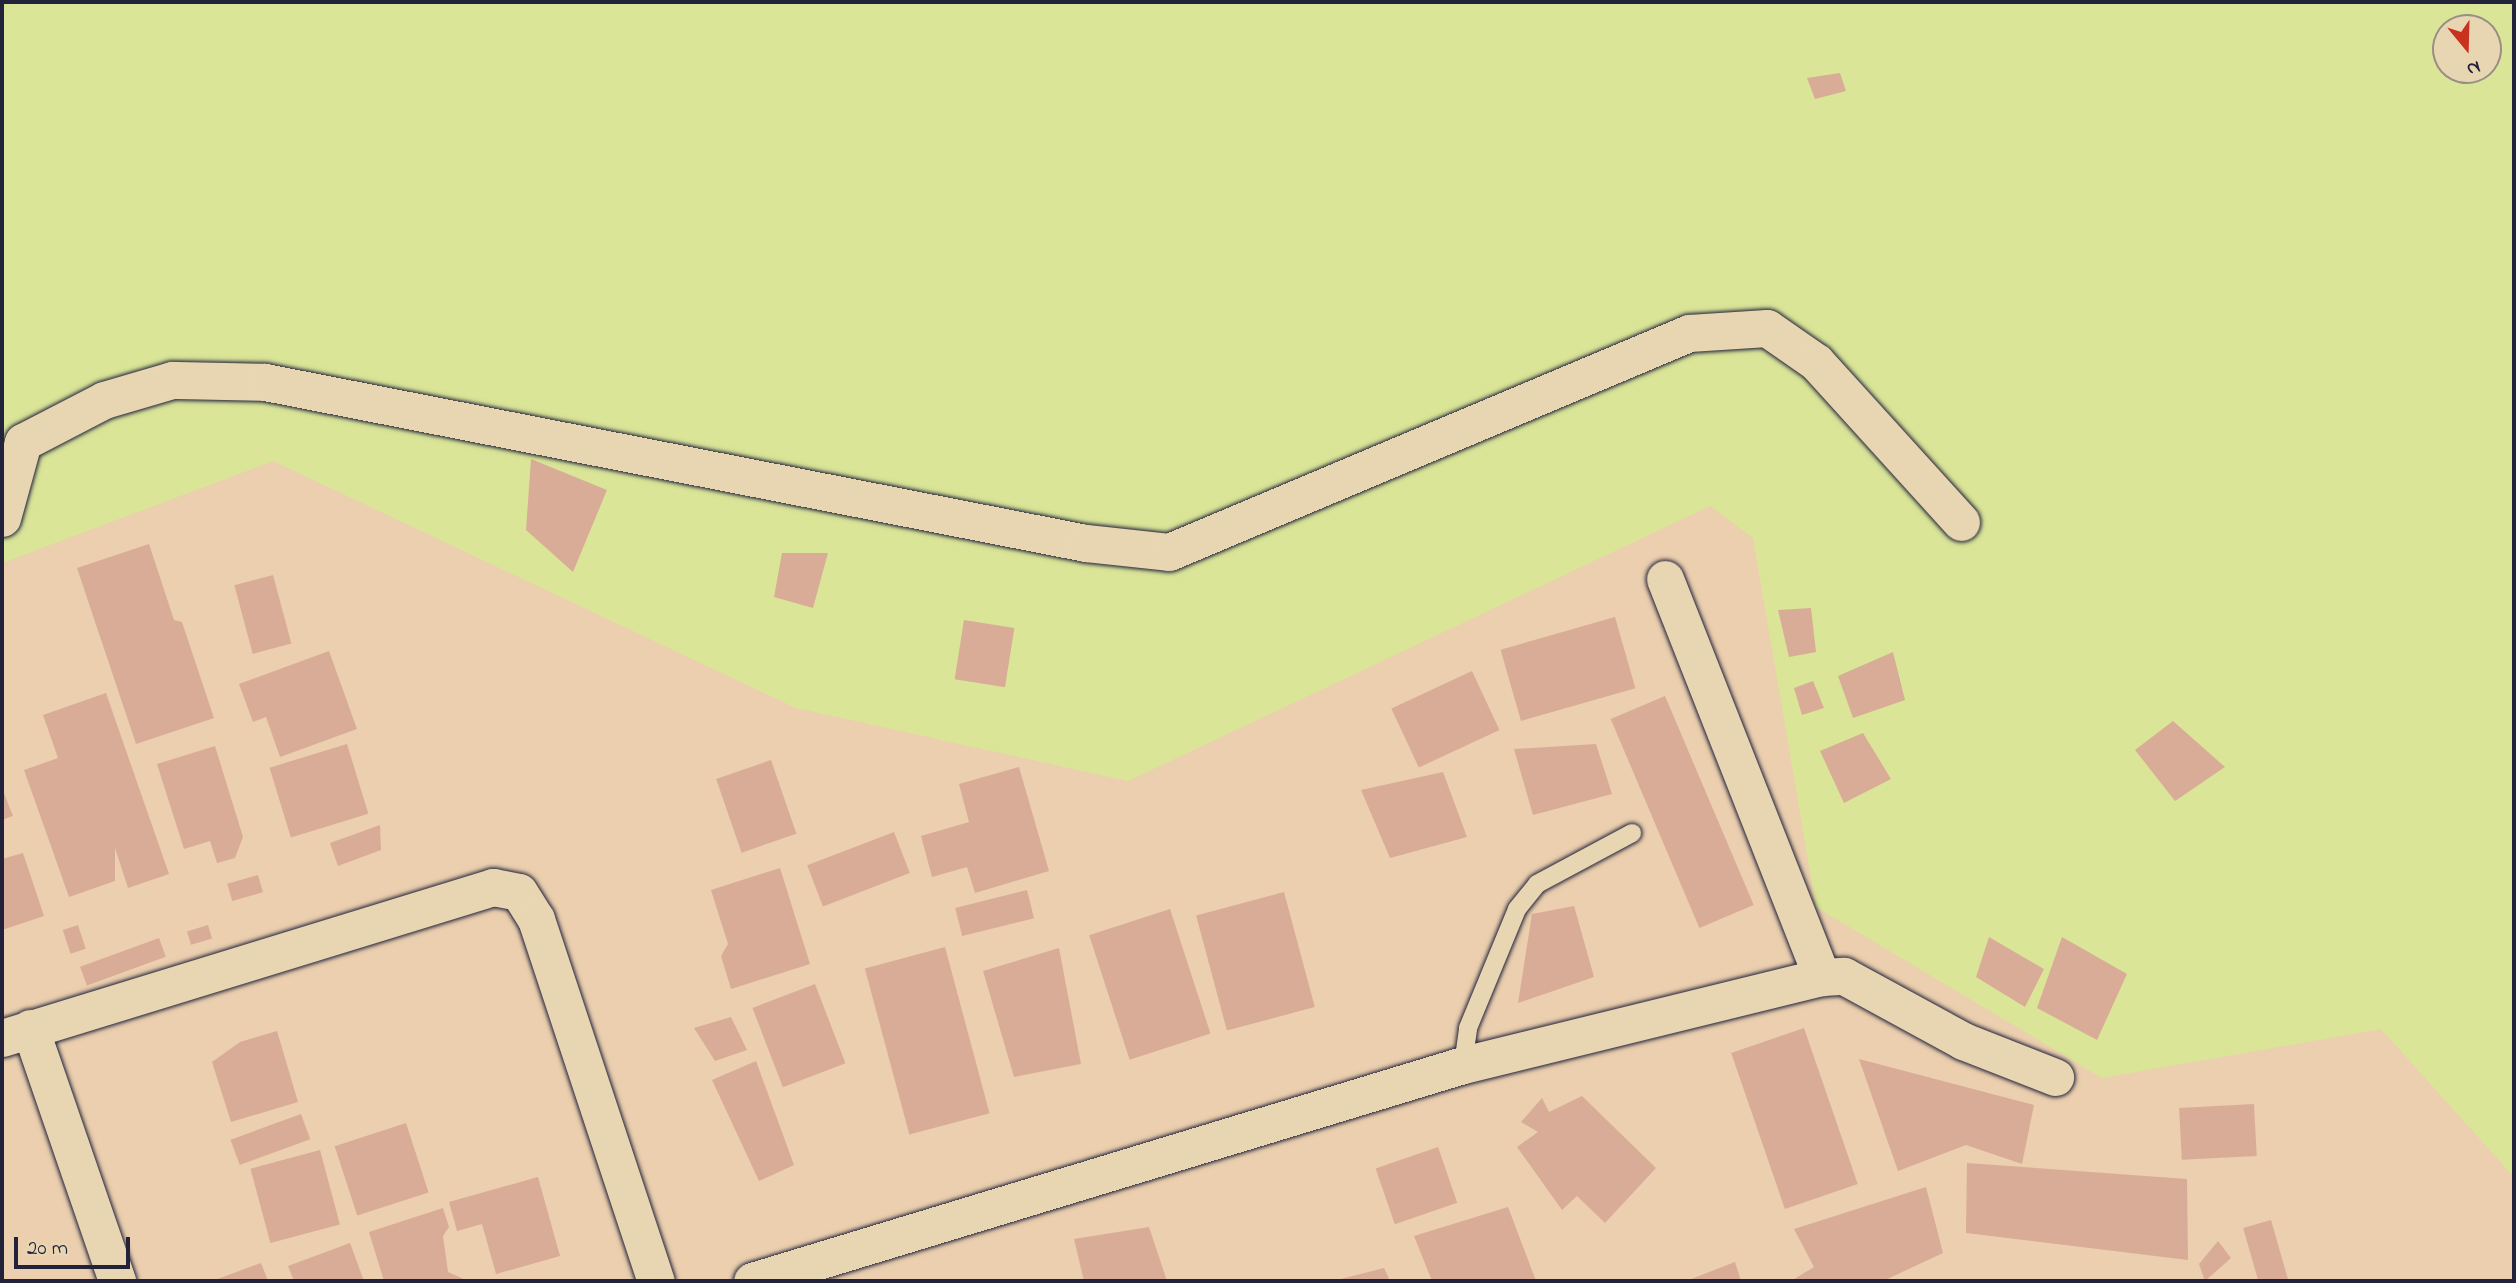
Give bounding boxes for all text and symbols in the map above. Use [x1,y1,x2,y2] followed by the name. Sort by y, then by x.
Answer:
[2432,14,2502,84] north arrow
[2463,53,2484,82] text: N
[18,1224,133,1268] scale bar
[27,1234,68,1264] text: 20 m

